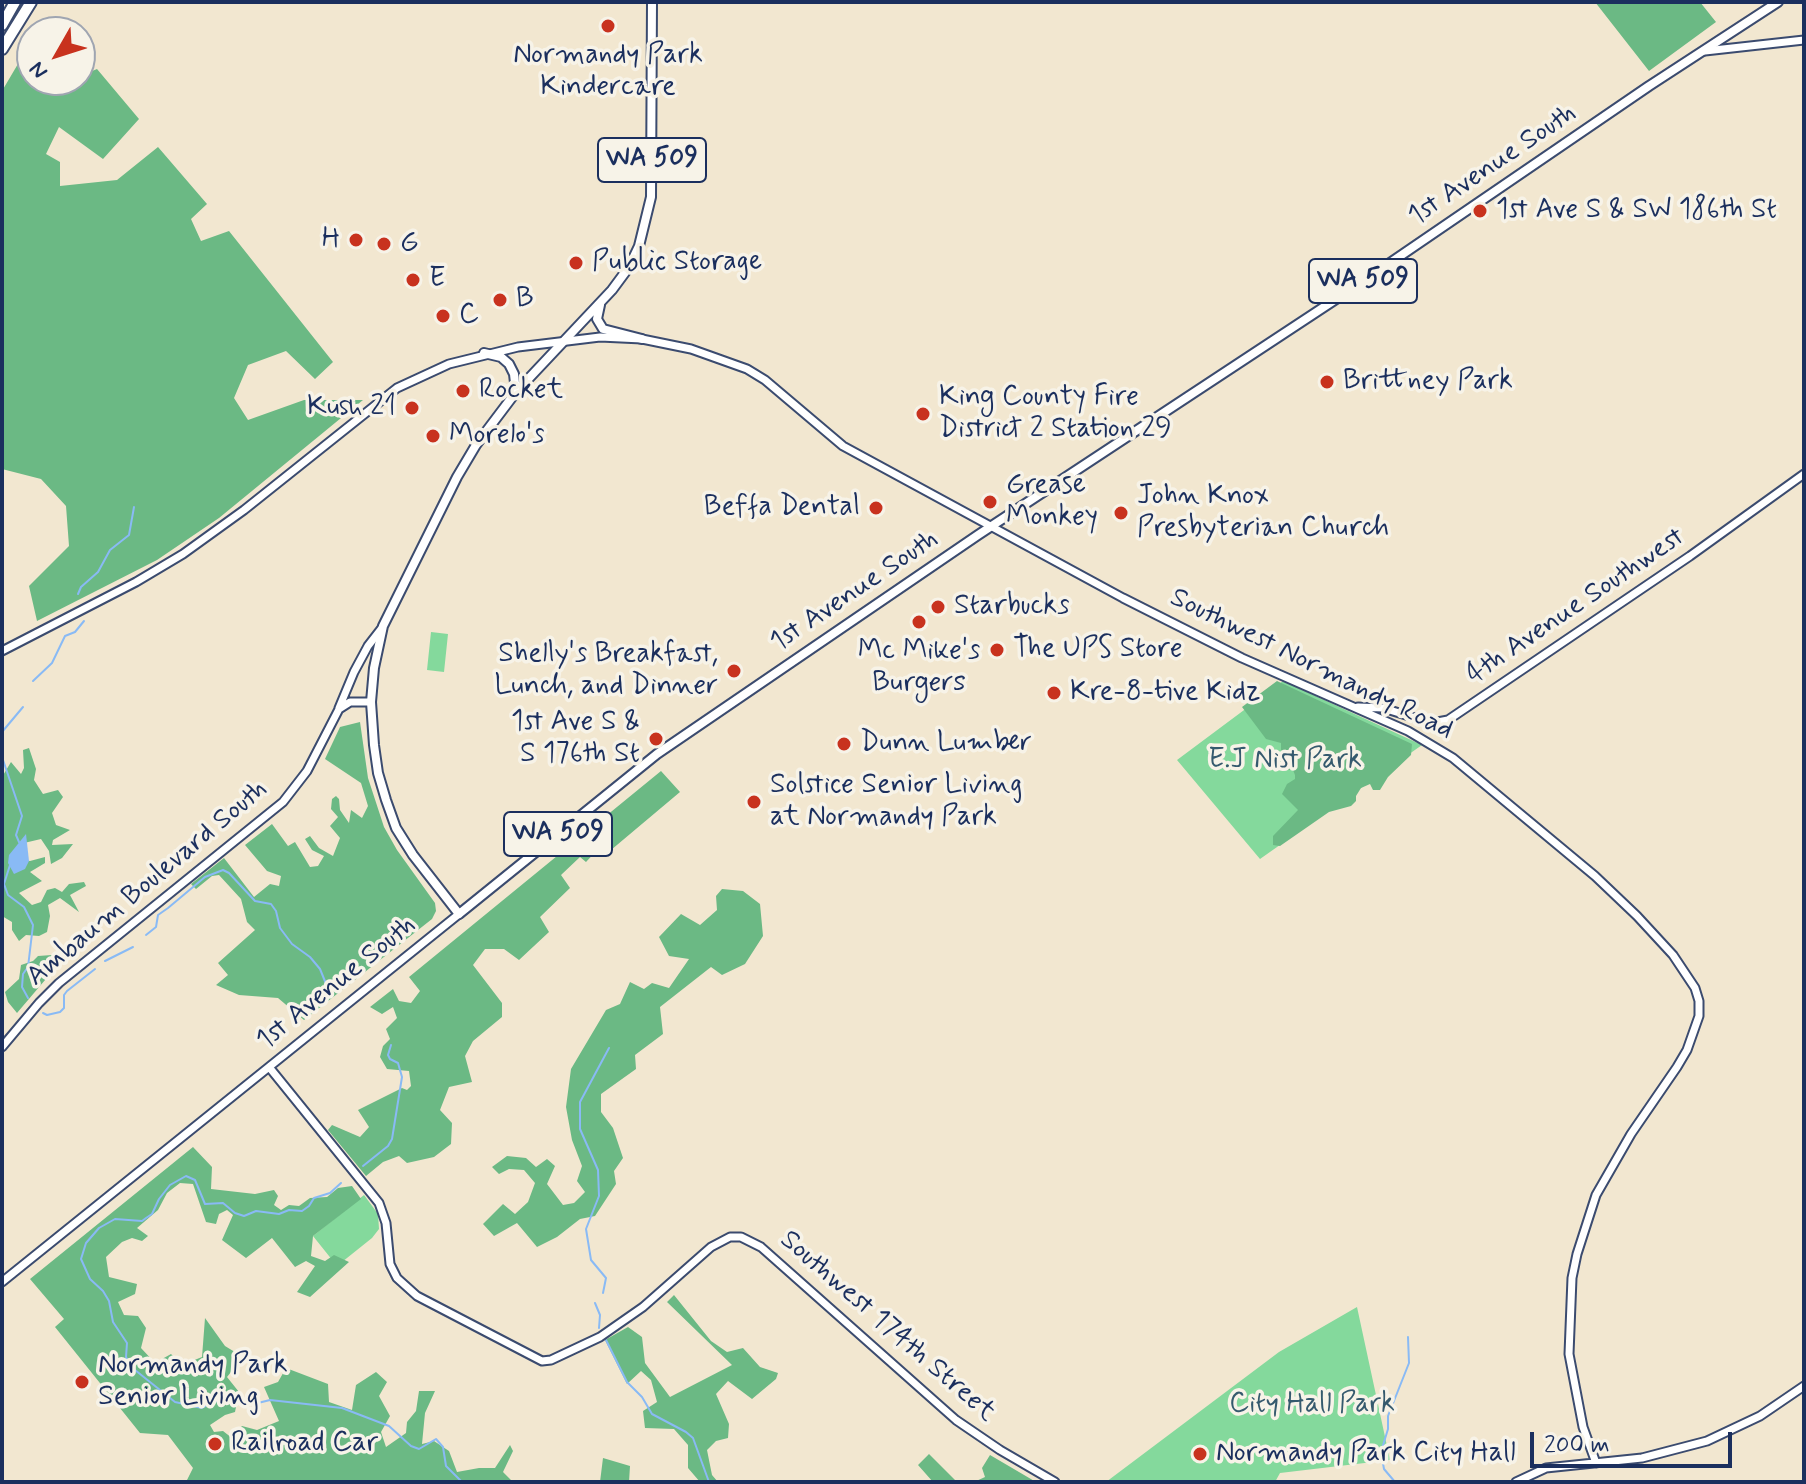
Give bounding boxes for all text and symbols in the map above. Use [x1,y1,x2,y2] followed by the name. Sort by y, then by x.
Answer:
[16,16,96,96] north arrow
[599,17,617,35] marker: Normandy Park Kindercare
[513,39,703,105] place label: Normandy Park Kindercare
[23,55,54,84] text: N
[1403,97,1583,235] street label: 1st Avenue South
[598,138,706,182] road number: WA 509
[1496,194,1777,228] place label: 1st Ave S & SW 186th St
[1471,202,1489,220] marker: 1st Ave S & SW 186th St
[322,223,340,257] place label: H
[400,227,418,261] place label: G
[347,231,365,249] marker: H
[375,235,393,253] marker: G
[592,246,762,280] place label: Public Storage
[567,254,585,272] marker: Public Storage
[1309,259,1417,303] road number: WA 509
[429,263,445,297] place label: E
[404,271,422,289] marker: E
[516,283,534,317] place label: B
[491,291,509,309] marker: B
[459,299,479,333] place label: C
[434,307,452,325] marker: C
[1343,365,1513,399] place label: Brittney Park
[1318,373,1336,391] marker: Brittney Park
[479,374,563,408] place label: Rocket
[939,381,1172,447] place label: King County Fire District 2 Station 29
[454,382,472,400] marker: Rocket
[307,391,396,425] place label: Kush 21
[403,399,421,417] marker: Kush 21
[914,405,932,423] marker: King County Fire District 2 Station 29
[449,419,545,453] place label: Morelo's
[424,427,442,445] marker: Morelo's
[1006,469,1098,535] place label: Grease Monkey
[1137,480,1389,546] place label: John Knox Presbyterian Church
[704,491,860,525] place label: Beffa Dental
[981,493,999,511] marker: Grease Monkey
[867,499,885,517] marker: Beffa Dental
[1112,504,1130,522] marker: John Knox Presbyterian Church
[1460,521,1692,693] street label: 4th Avenue Southwest
[765,523,945,661] street label: 1st Avenue South
[1164,582,1458,748] street label: Southwest Normandy Road
[954,590,1069,624] place label: Starbucks
[929,598,947,616] marker: Starbucks
[910,613,928,631] marker: Mc Mike's Burgers
[1013,633,1183,667] place label: The UPS Store
[858,635,980,701] place label: Mc Mike's Burgers
[494,638,718,704] place label: Shelly's Breakfast, Lunch, and Dinner
[988,641,1006,659] marker: The UPS Store
[725,662,743,680] marker: Shelly's Breakfast, Lunch, and Dinner
[1070,676,1260,710] place label: Kre-8-tive Kidz
[1045,684,1063,702] marker: Kre-8-tive Kidz
[511,706,640,772] place label: 1st Ave S & S 176th St
[860,727,1032,761] place label: Dunn Lumber
[647,730,665,748] marker: 1st Ave S & S 176th St
[835,735,853,753] marker: Dunn Lumber
[1208,744,1362,778] park label: E.J Nist Park
[770,769,1022,835] place label: Solstice Senior Living at Normandy Park
[21,773,275,995] street label: Ambaum Boulevard South
[745,793,763,811] marker: Solstice Senior Living at Normandy Park
[504,812,612,856] road number: WA 509
[250,909,424,1059] street label: 1st Avenue South
[772,1224,1002,1430] street label: Southwest 174th Street
[98,1349,288,1415] place label: Normandy Park Senior Living
[73,1373,91,1391] marker: Normandy Park Senior Living
[1229,1388,1395,1422] park label: City Hall Park
[1534,1416,1736,1466] scale bar
[231,1427,378,1461] place label: Railroad Car
[1544,1430,1610,1461] text: 200 m
[206,1435,224,1453] marker: Railroad Car
[1216,1437,1515,1471] place label: Normandy Park City Hall
[1191,1445,1209,1463] marker: Normandy Park City Hall

